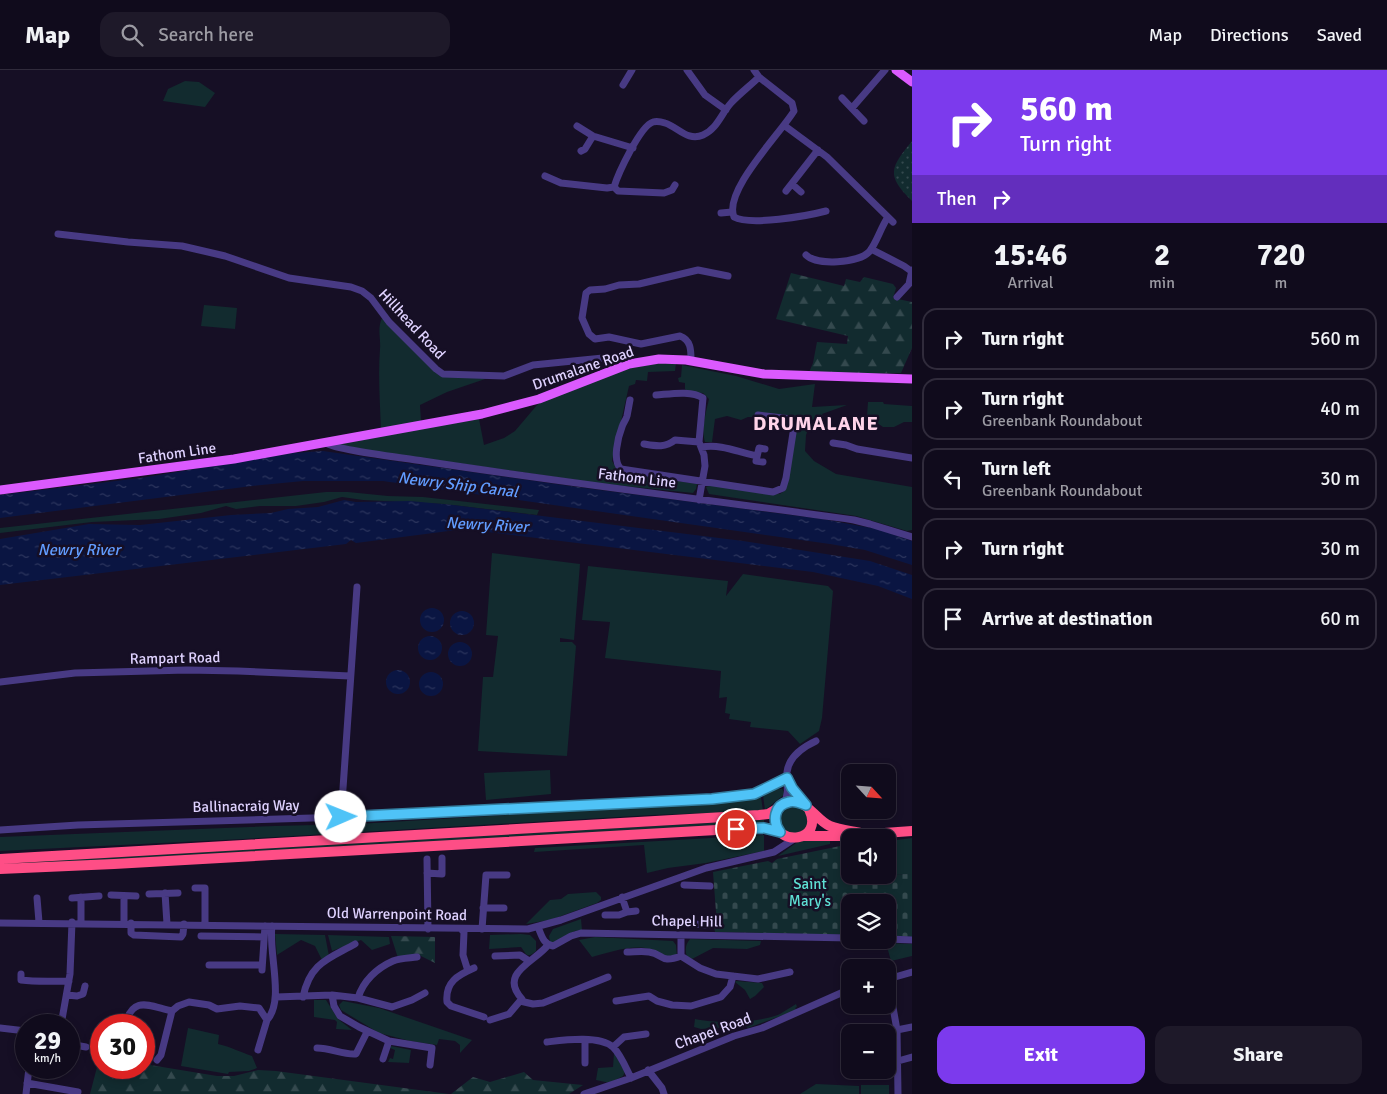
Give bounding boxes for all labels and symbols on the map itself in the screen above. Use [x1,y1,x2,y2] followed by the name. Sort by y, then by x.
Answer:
[375,285,449,363] street label: Hillhead Road
[530,342,636,394] street label: Drumalane Road
[753,411,879,436] district label: DRUMALANE
[137,439,217,467] street label: Fathom Line
[597,464,677,492] street label: Fathom Line
[397,468,520,502] water label: Newry Ship Canal
[445,513,531,537] water label: Newry River
[38,540,122,560] water label: Newry River
[130,648,220,668] street label: Rampart Road
[841,764,896,819] north arrow
[314,790,366,842] position arrow
[192,796,300,816] street label: Ballinacraig Way
[715,808,757,850] pin
[789,875,832,910] park label: Saint Mary's
[327,904,467,924] street label: Old Warrenpoint Road
[651,911,723,931] street label: Chapel Hill
[672,1009,754,1053] street label: Chapel Road
[90,1014,155,1079] speed limit sign: 30

